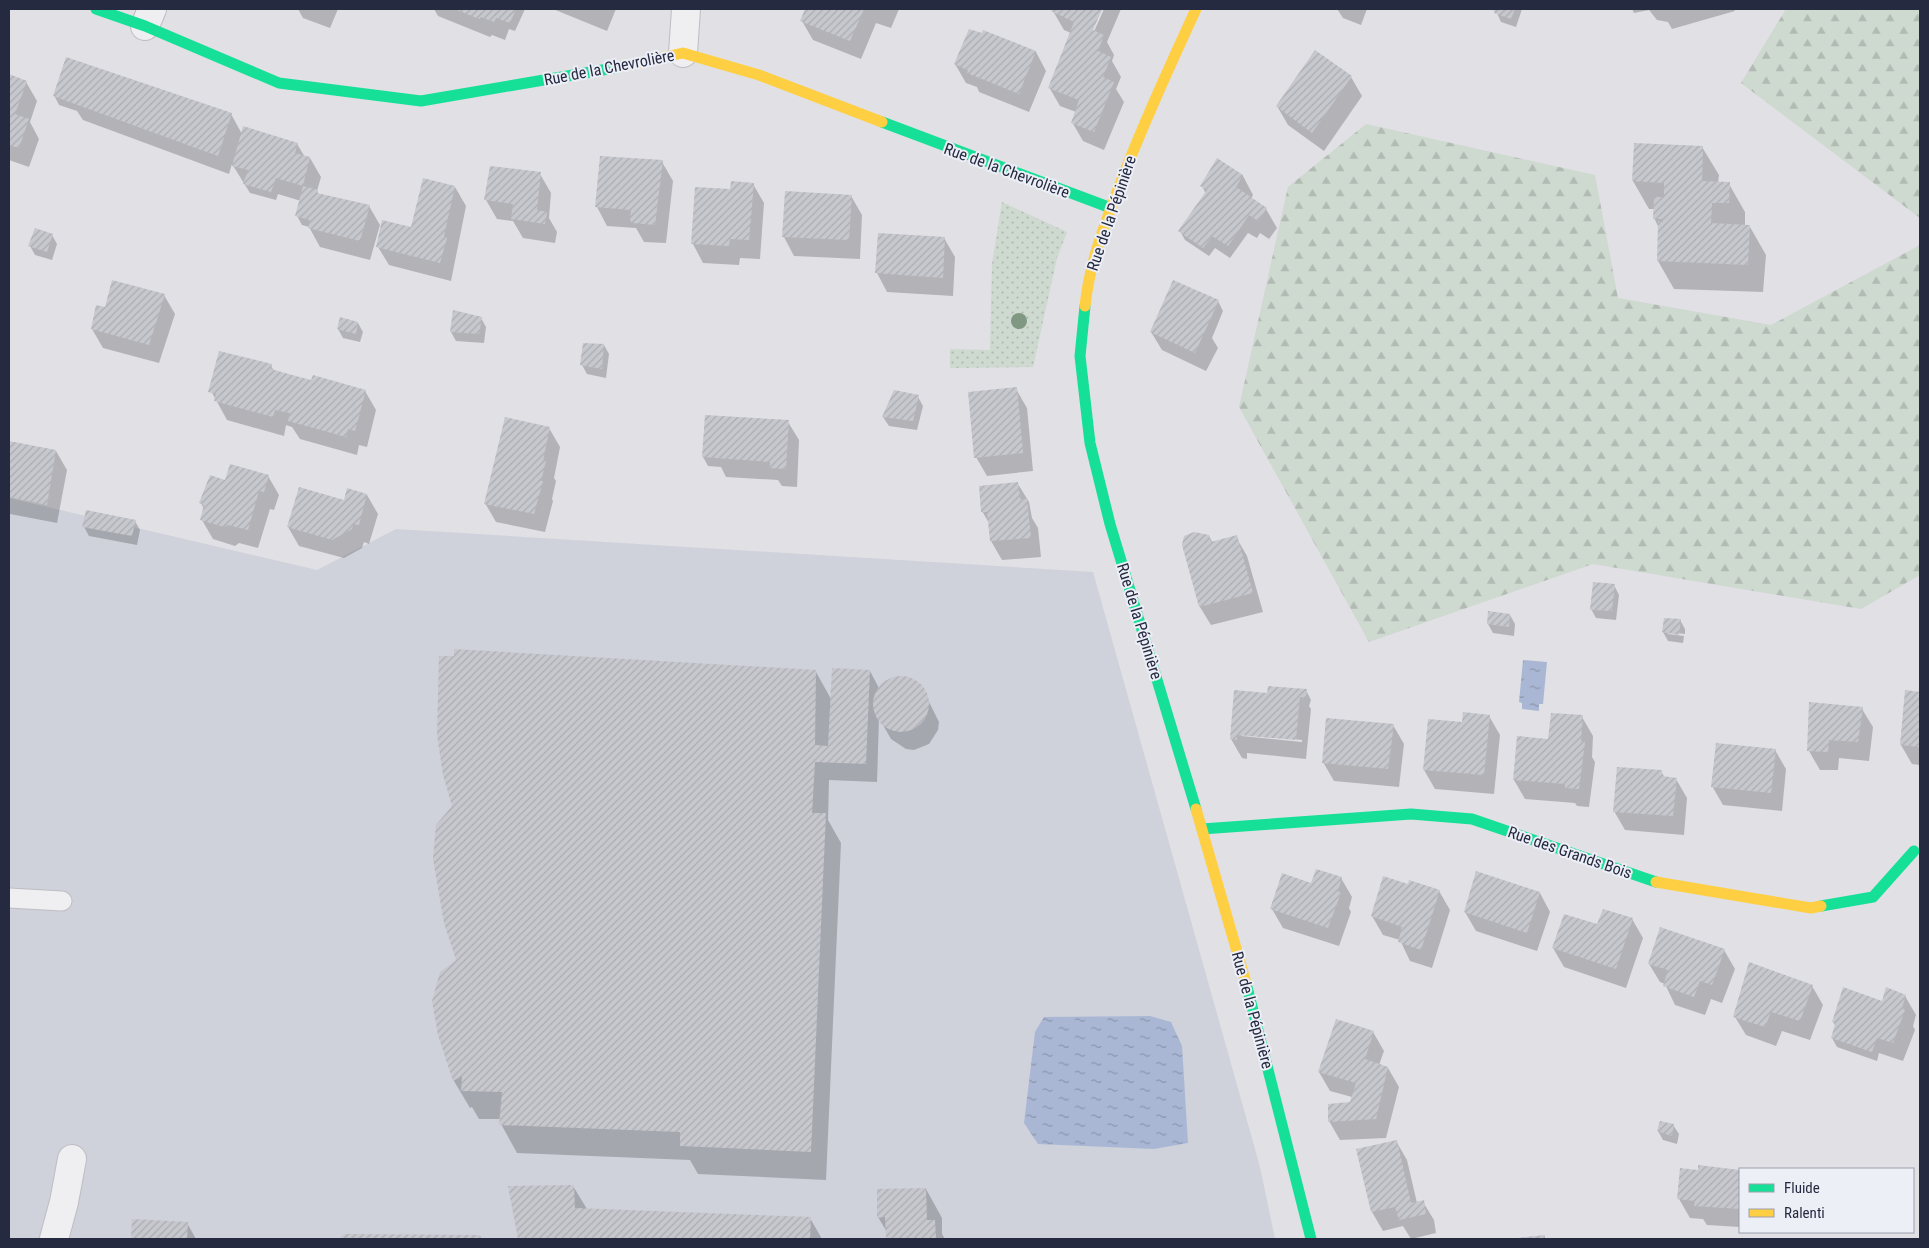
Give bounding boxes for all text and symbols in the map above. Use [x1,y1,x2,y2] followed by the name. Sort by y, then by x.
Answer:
[542,46,676,89] street label: Rue de la Chevrolière
[941,139,1072,202] street label: Rue de la Chevrolière
[1083,153,1140,273] street label: Rue de la Pépinière
[1113,561,1166,682] street label: Rue de la Pépinière
[1505,822,1634,883] street label: Rue des Grands Bois
[1228,949,1277,1071] street label: Rue de la Pépinière
[1739,1168,1914,1233] legend
[1784,1179,1820,1197] text: Fluide
[1784,1204,1825,1222] text: Ralenti

